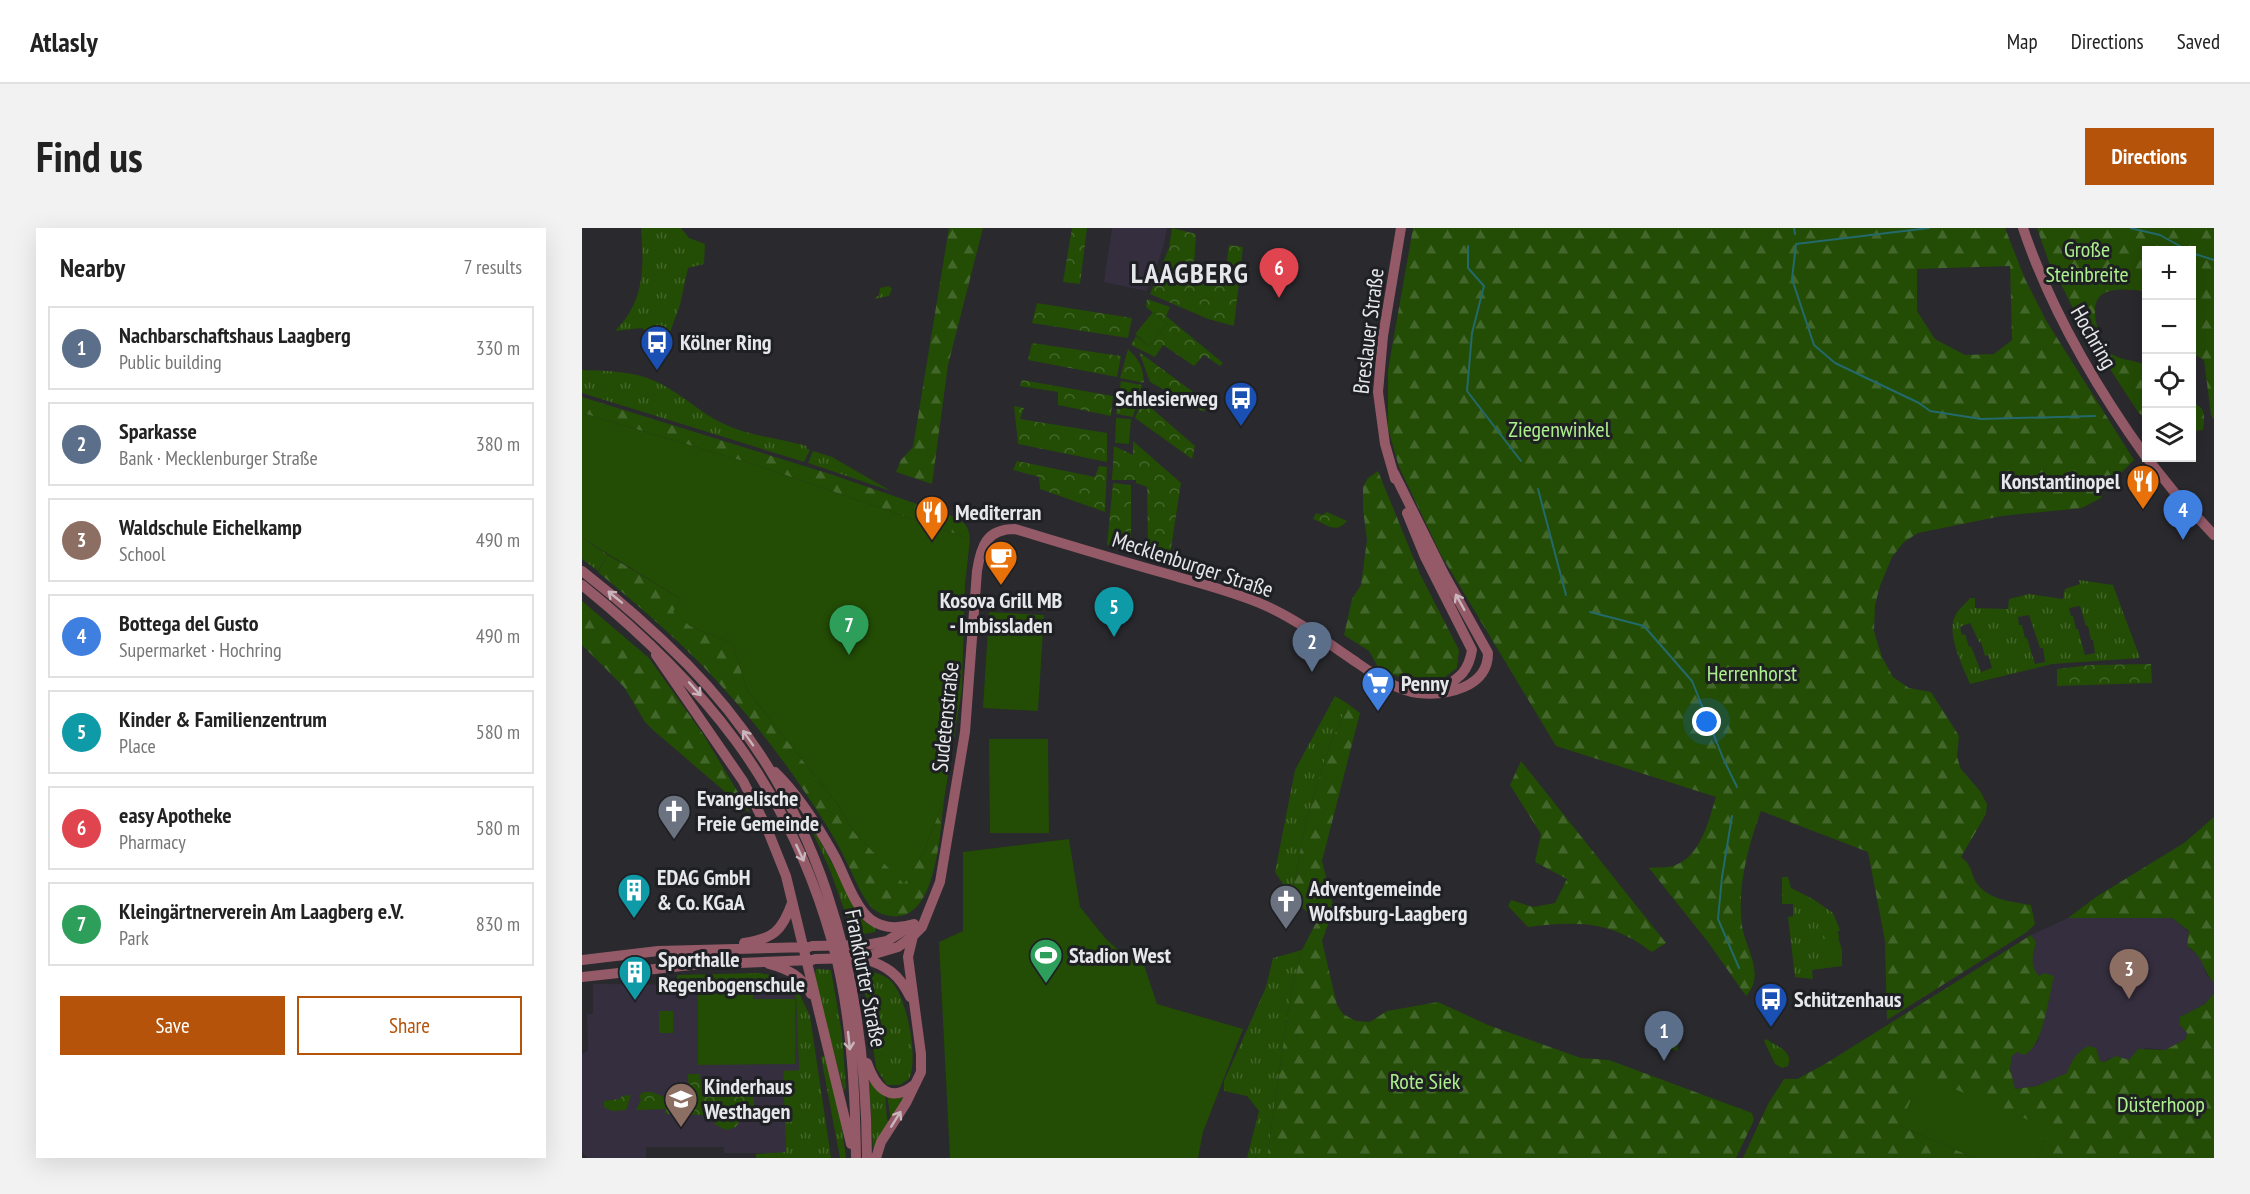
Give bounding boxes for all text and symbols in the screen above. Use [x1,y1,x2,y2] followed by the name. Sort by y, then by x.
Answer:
[30,23,98,60] text: Atlasly
[2007,28,2038,55] text: Map
[2071,28,2144,55] text: Directions
[2177,28,2220,55] text: Saved
[2085,128,2214,185] button: Directions
[36,129,143,184] text: Find us
[2045,235,2129,288] park label: Große Steinbreite
[2142,246,2196,462] map controls
[2142,246,2196,300] button: +
[1260,248,1298,298] pin: 6
[60,251,125,284] text: Nearby
[464,254,522,280] text: 7 results
[1131,254,1249,291] district label: LAAGBERG
[1346,267,1390,395] street label: Breslauer Straße
[2065,300,2123,374] street label: Hochring
[2142,300,2196,354] button: −
[119,321,351,349] text: Nachbarschaftshaus Laagberg
[639,324,675,371] bus stop icon: Kölner Ring
[680,328,772,356] place label: Kölner Ring
[77,335,86,361] text: 1
[476,335,520,361] text: 330 m
[119,349,222,375] text: Public building
[2142,354,2196,408] button: locate
[1223,380,1259,427] bus stop icon: Schlesierweg
[1115,384,1218,412] place label: Schlesierweg
[2142,408,2196,462] button: layers
[1508,415,1611,443] park label: Ziegenwinkel
[119,417,197,445] text: Sparkasse
[77,431,86,457] text: 2
[476,431,520,457] text: 380 m
[119,445,318,471] text: Bank · Mecklenburger Straße
[2125,463,2161,510] restaurant icon: Konstantinopel
[2001,467,2121,495] place label: Konstantinopel
[2164,490,2202,540] pin: 4
[914,494,950,541] restaurant icon: Mediterran
[955,498,1042,526] place label: Mediterran
[119,513,302,541] text: Waldschule Eichelkamp
[1109,525,1277,603] street label: Mecklenburger Straße
[77,527,86,553] text: 3
[476,527,520,553] text: 490 m
[983,539,1019,586] cafe icon: Kosova Grill MB - Imbissladen
[119,541,165,567] text: School
[940,586,1063,639] place label: Kosova Grill MB - Imbissladen
[1094,588,1134,637] pin: 5
[607,591,623,604] one-way arrow
[1454,594,1466,611] one-way arrow
[830,606,868,655] pin: 7
[119,609,259,637] text: Bottega del Gusto
[1292,622,1332,672] pin: 2
[77,623,86,649] text: 4
[476,623,520,649] text: 490 m
[119,637,282,663] text: Supermarket · Hochring
[1707,659,1797,687] park label: Herrenhorst
[925,661,965,773] street label: Sudetenstraße
[1360,665,1396,712] supermarket icon: Penny
[1401,669,1450,697] place label: Penny
[688,682,702,697] one-way arrow
[119,705,327,733] text: Kinder & Familienzentrum
[1692,707,1721,736] your location
[77,719,86,745] text: 5
[476,719,520,745] text: 580 m
[742,731,754,747] one-way arrow
[119,733,156,759] text: Place
[697,784,819,837] place label: Evangelische Freie Gemeinde
[656,793,692,840] church icon: Evangelische Freie Gemeinde
[119,801,232,829] text: easy Apotheke
[77,815,86,841] text: 6
[476,815,520,841] text: 580 m
[119,829,186,855] text: Pharmacy
[795,843,807,861] one-way arrow
[657,863,751,916] place label: EDAG GmbH & Co. KGaA
[616,872,652,919] building icon: EDAG GmbH & Co. KGaA
[1308,874,1467,927] place label: Adventgemeinde Wolfsburg-Laagberg
[1268,883,1304,930] church icon: Adventgemeinde Wolfsburg-Laagberg
[119,897,404,925] text: Kleingärtnerverein Am Laagberg e.V.
[839,907,893,1049] street label: Frankfurter Straße
[77,911,86,937] text: 7
[476,911,520,937] text: 830 m
[119,925,149,951] text: Park
[1028,937,1064,984] sports icon: Stadion West
[1069,941,1172,969] place label: Stadion West
[658,945,805,998] place label: Sporthalle Regenbogenschule
[2110,950,2148,999] pin: 3
[617,954,653,1001] building icon: Sporthalle Regenbogenschule
[1753,981,1789,1028] bus stop icon: Schützenhaus
[1794,985,1902,1013] place label: Schützenhaus
[60,996,285,1055] button: Save
[297,996,522,1055] button: Share
[1644,1012,1684,1061] pin: 1
[844,1030,855,1050] one-way arrow
[1390,1067,1461,1095] park label: Rote Siek
[703,1072,793,1125] place label: Kinderhaus Westhagen
[663,1081,699,1128] school or university icon: Kinderhaus Westhagen
[2117,1090,2205,1118] park label: Düsterhoop
[890,1111,902,1128] one-way arrow

